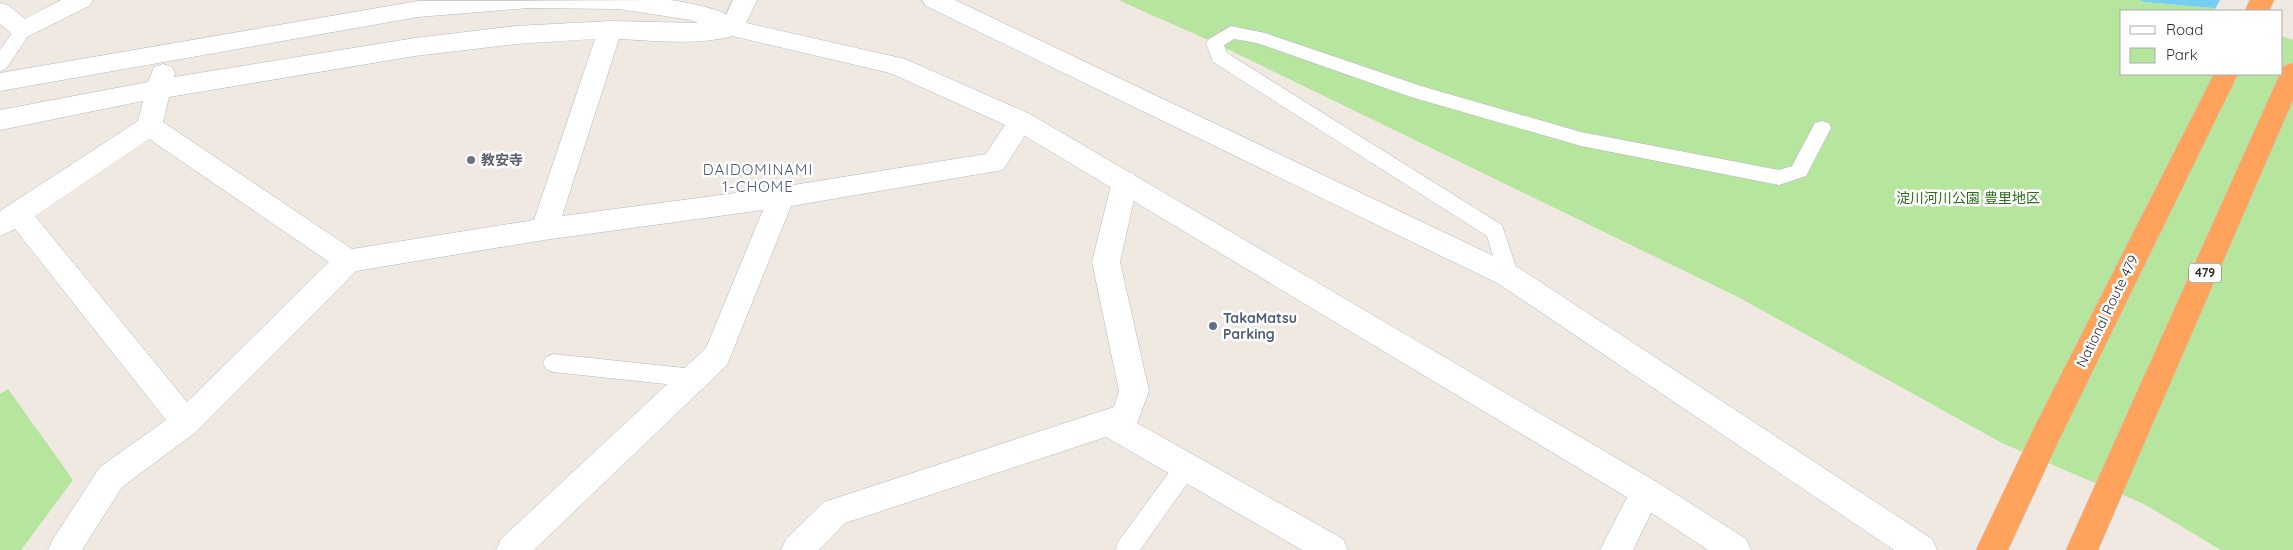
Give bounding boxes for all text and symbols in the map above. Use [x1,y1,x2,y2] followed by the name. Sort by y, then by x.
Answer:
[2120,10,2283,75] legend
[2166,20,2203,39] text: Road
[2166,45,2198,64] text: Park
[481,151,523,169] place label: 教安寺
[465,154,477,166] marker: 教安寺
[703,160,813,196] district label: DAIDOMINAMI 1-CHOME
[1896,189,2040,207] park label: 淀川河川公園 豊里地区
[2072,252,2142,370] street label: National Route 479
[2189,264,2221,282] road number: 479
[1223,309,1297,343] place label: TakaMatsu Parking
[1207,320,1219,332] marker: TakaMatsu Parking

